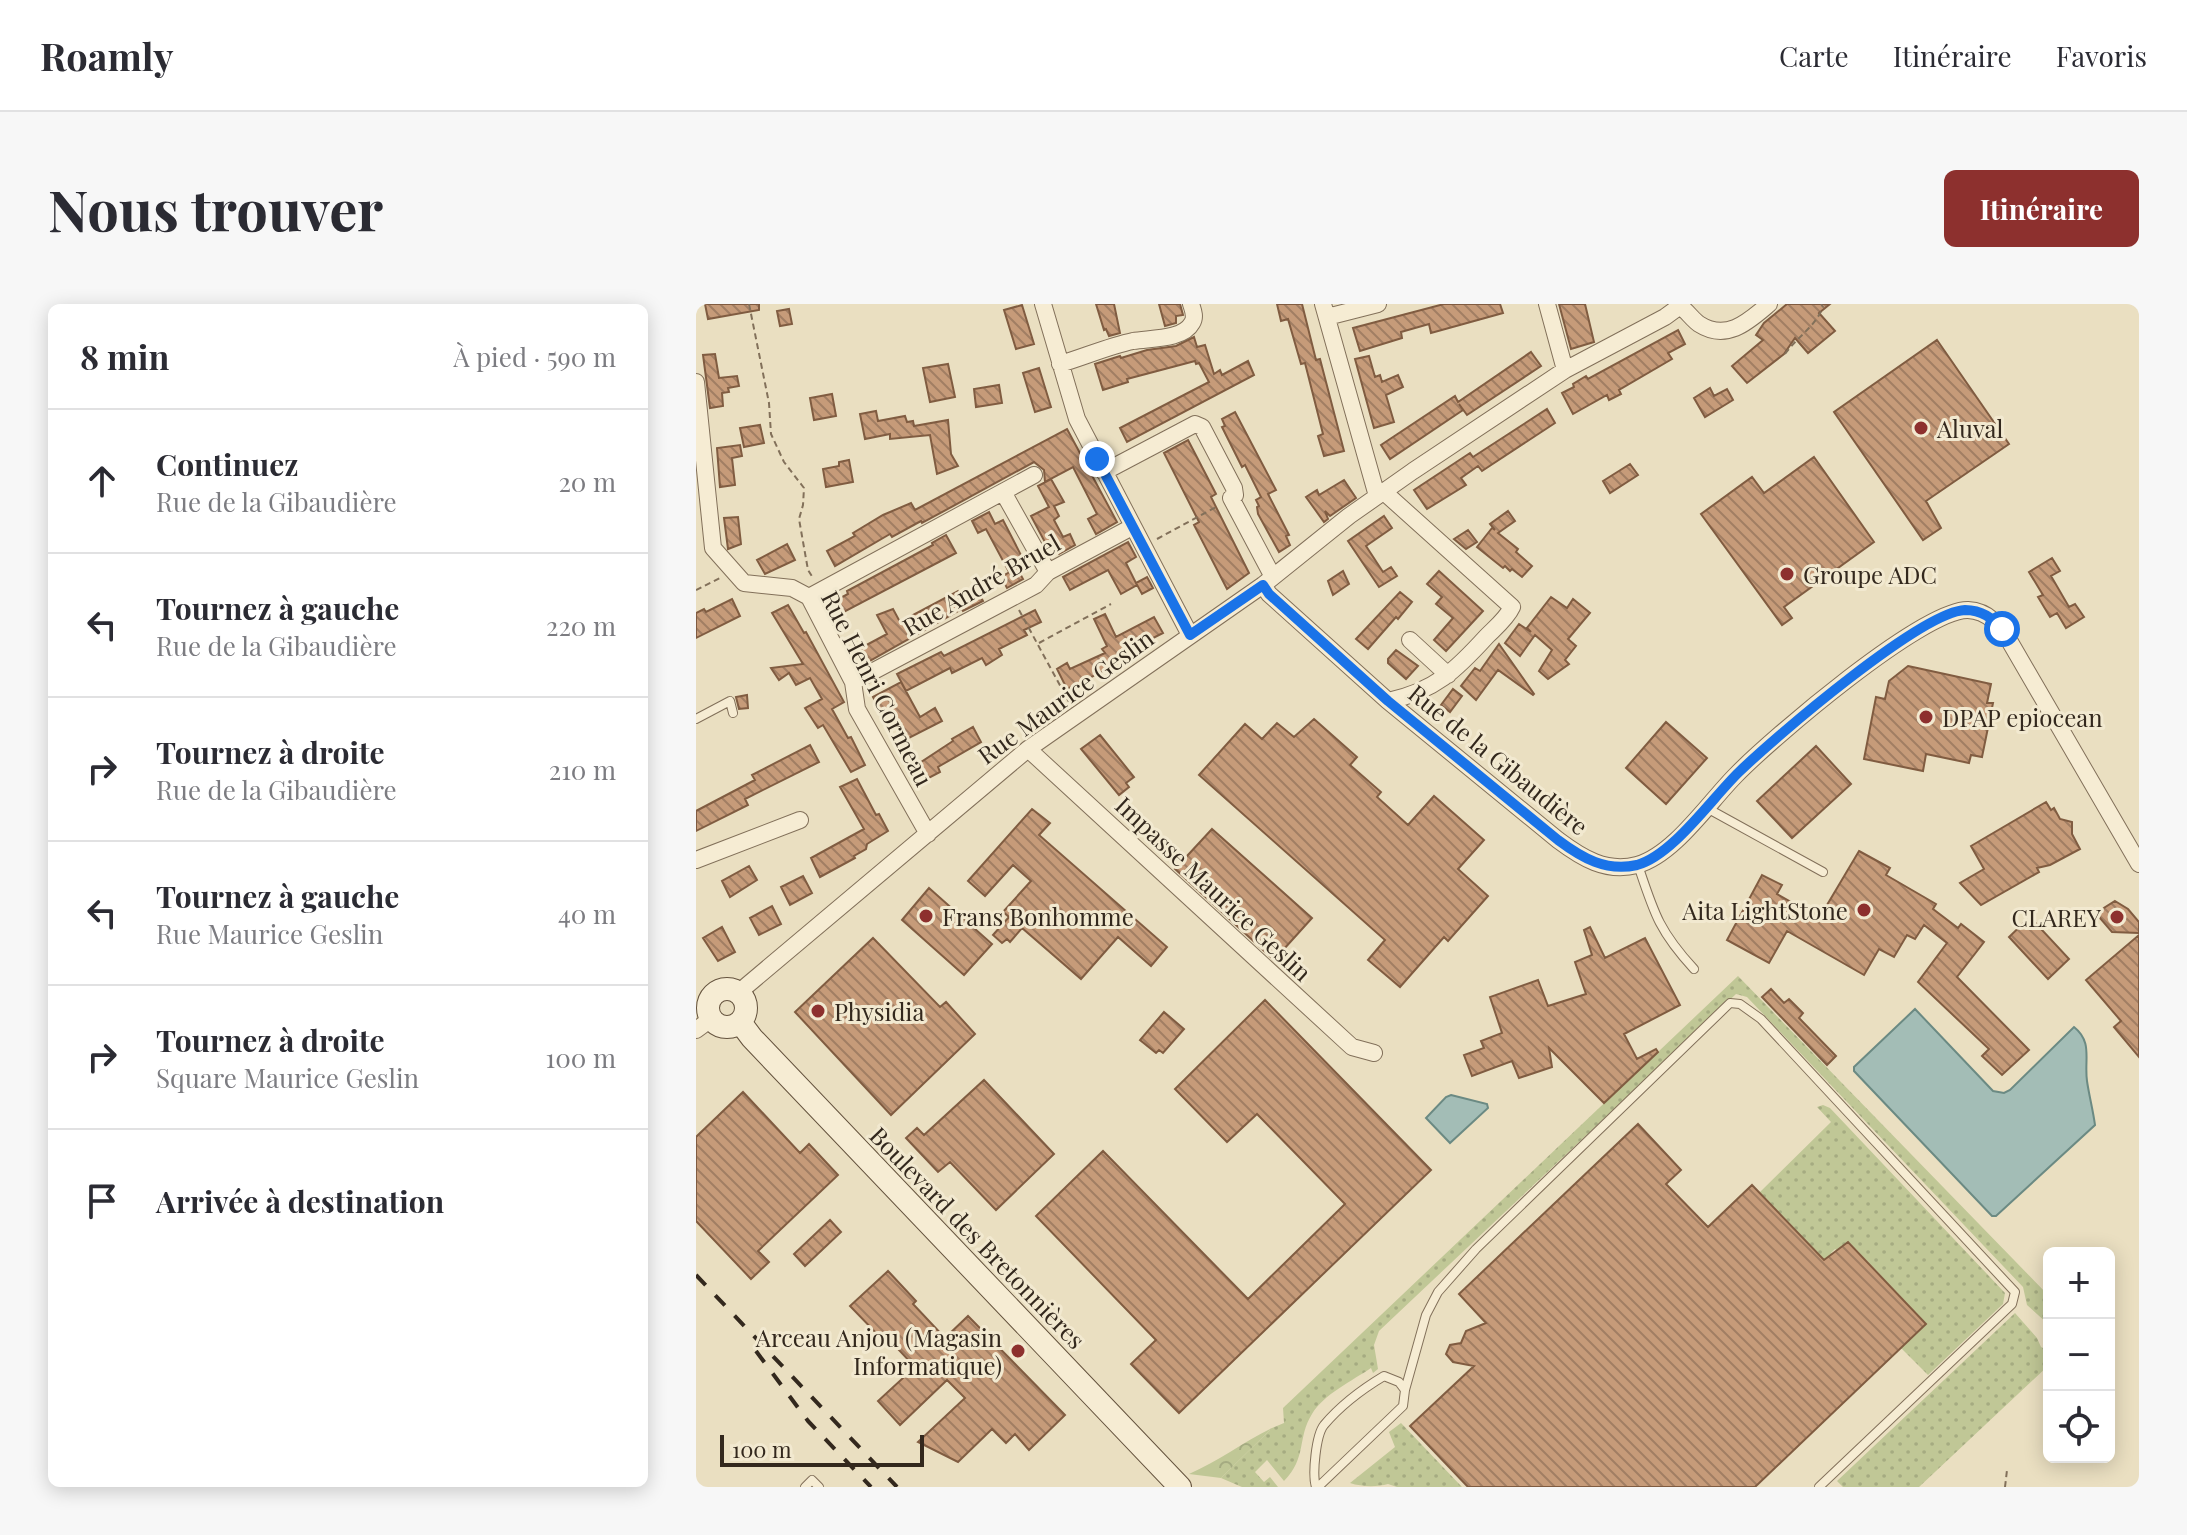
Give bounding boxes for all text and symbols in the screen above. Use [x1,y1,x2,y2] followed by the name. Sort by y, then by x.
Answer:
[40,30,173,81] text: Roamly
[1779,37,1849,74] text: Carte
[1893,37,2012,74] text: Itinéraire
[2056,37,2147,74] text: Favoris
[1944,170,2139,247] button: Itinéraire
[48,171,383,246] text: Nous trouver
[80,333,169,379] text: 8 min
[453,339,616,374] text: À pied · 590 m
[1936,412,2003,444] place label: Aluval
[1912,419,1930,437] marker: Aluval
[1079,441,1115,477] route end
[156,444,298,484] text: Continuez
[80,459,124,503] icon: ahead
[558,464,616,499] text: 20 m
[156,484,397,519] text: Rue de la Gibaudière
[896,526,1066,642] street label: Rue André Bruel
[1803,558,1937,590] place label: Groupe ADC
[1778,565,1796,583] marker: Groupe ADC
[815,585,941,791] street label: Rue Henri Cormeau
[156,588,399,628] text: Tournez à gauche
[80,603,124,647] icon: left
[546,608,616,643] text: 220 m
[1984,611,2020,647] route start
[971,621,1159,771] street label: Rue Maurice Geslin
[156,628,397,663] text: Rue de la Gibaudière
[1403,677,1595,841] street label: Rue de la Gibaudière
[1942,701,2103,733] place label: DPAP epiocean
[1917,708,1935,726] marker: DPAP epiocean
[156,732,385,772] text: Tournez à droite
[80,747,124,791] icon: right
[549,752,616,787] text: 210 m
[156,772,397,807] text: Rue de la Gibaudière
[1109,789,1319,987] street label: Impasse Maurice Geslin
[156,876,399,916] text: Tournez à gauche
[80,891,124,935] icon: left
[1681,894,1848,926] place label: Aita LightStone
[558,896,616,931] text: 40 m
[942,900,1134,932] place label: Frans Bonhomme
[1855,901,1873,919] marker: Aita LightStone
[2011,901,2102,933] place label: CLAREY
[917,907,935,925] marker: Frans Bonhomme
[2108,908,2126,926] marker: CLAREY
[156,916,383,951] text: Rue Maurice Geslin
[834,995,924,1027] place label: Physidia
[809,1002,827,1020] marker: Physidia
[156,1020,385,1060] text: Tournez à droite
[80,1035,124,1079] icon: right
[546,1040,616,1075] text: 100 m
[156,1060,419,1095] text: Square Maurice Geslin
[863,1119,1093,1355] street label: Boulevard des Bretonnières
[80,1179,124,1223] icon: arrive
[156,1181,444,1221] text: Arrivée à destination
[2043,1247,2115,1463] map controls
[2043,1247,2115,1319] button: +
[2043,1319,2115,1391] button: −
[755,1321,1002,1381] place label: Arceau Anjou (Magasin Informatique)
[1009,1342,1027,1360] marker: Arceau Anjou (Magasin Informatique)
[2043,1391,2115,1463] button: locate
[720,1431,924,1467] scale bar
[732,1434,792,1464] text: 100 m

